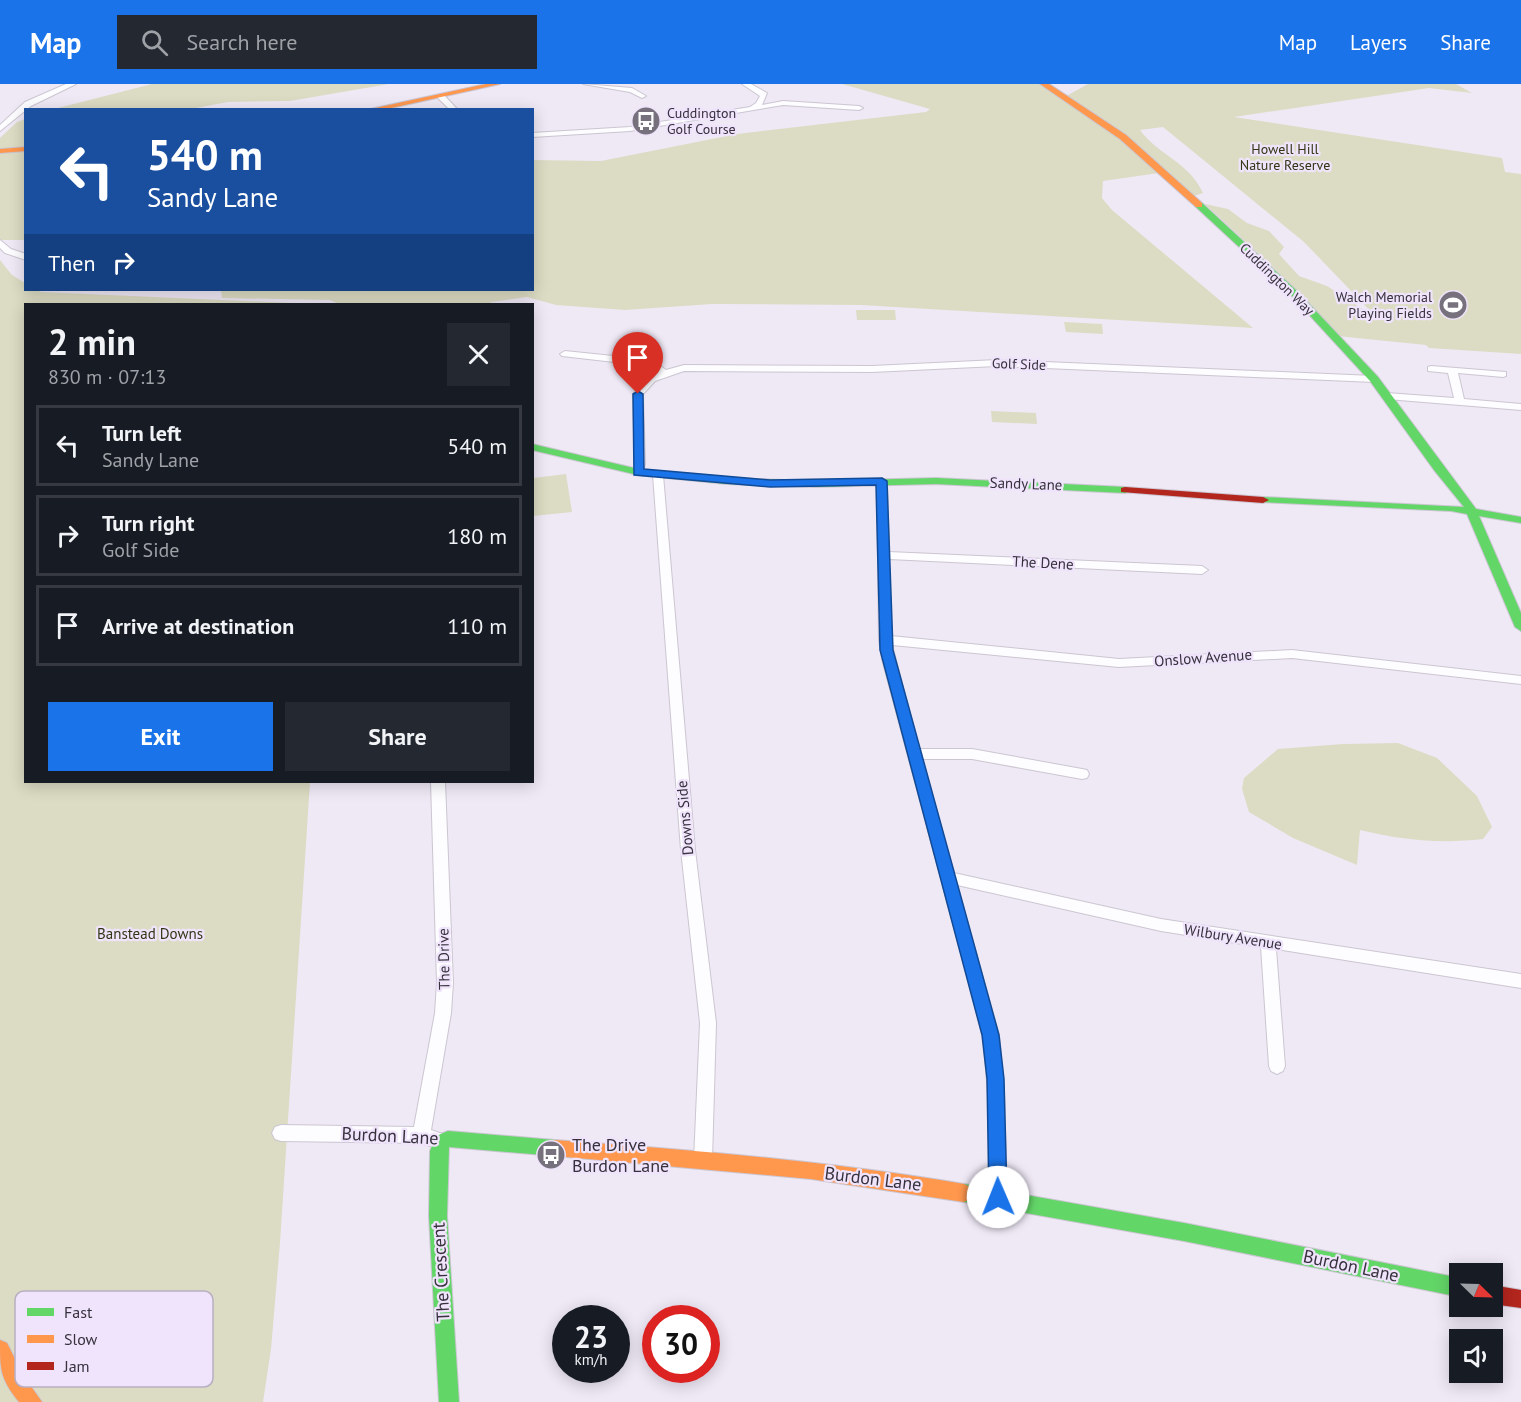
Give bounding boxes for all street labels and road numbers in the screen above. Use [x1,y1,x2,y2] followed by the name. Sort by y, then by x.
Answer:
[1236,239,1318,319] street label: Cuddington Way
[992,354,1046,374] street label: Golf Side
[989,473,1063,494] street label: Sandy Lane
[1012,551,1074,574] street label: The Dene
[1153,645,1253,670] street label: Onslow Avenue
[672,780,697,856] street label: Downs Side
[1183,919,1283,954] street label: Wilbury Avenue
[433,928,454,990] street label: The Drive
[341,1121,439,1150] street label: Burdon Lane
[823,1161,923,1196] street label: Burdon Lane
[426,1222,455,1322] street label: The Crescent
[1301,1244,1401,1287] street label: Burdon Lane

